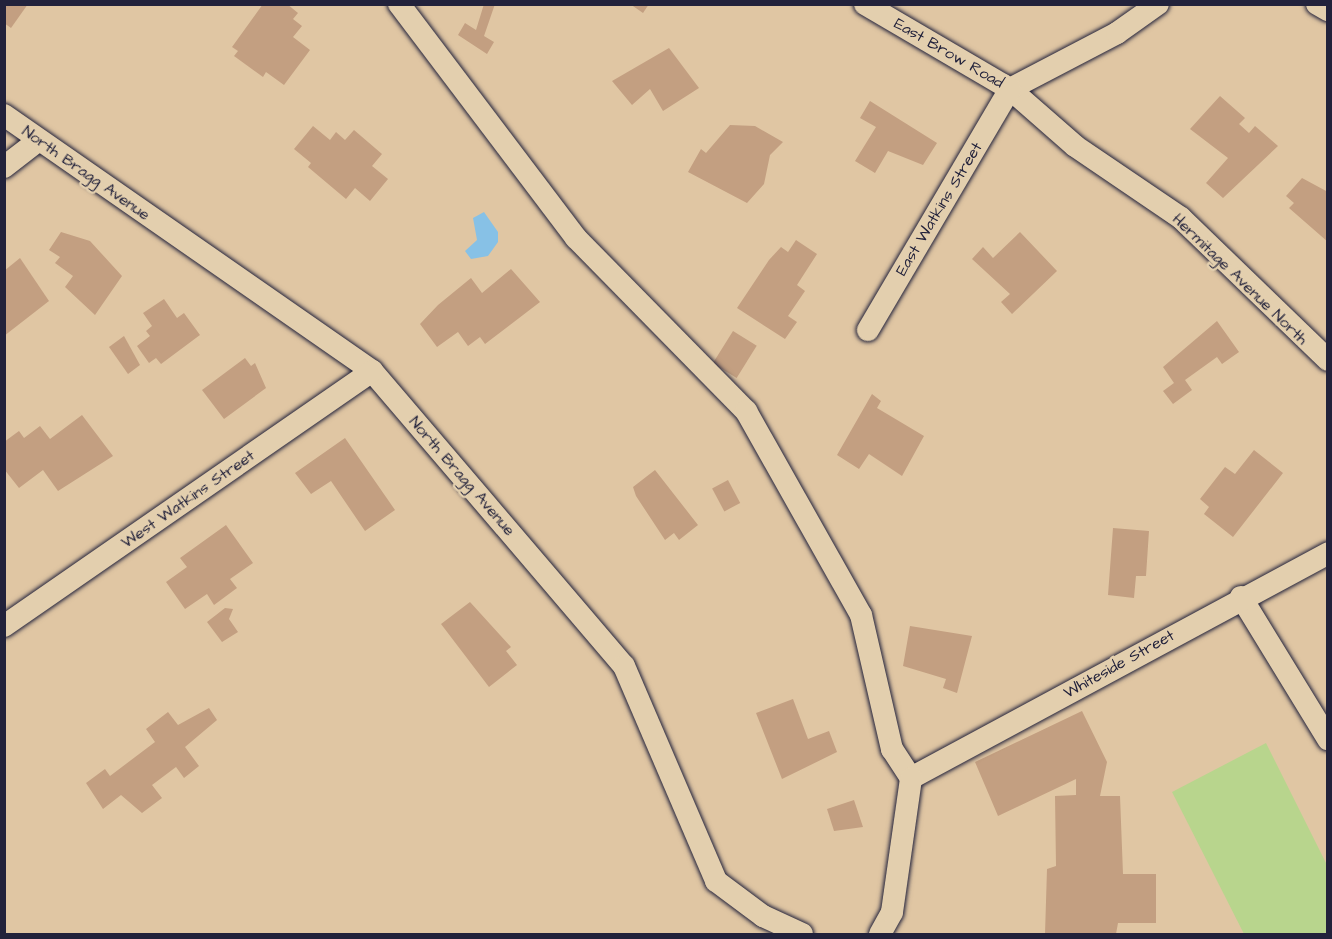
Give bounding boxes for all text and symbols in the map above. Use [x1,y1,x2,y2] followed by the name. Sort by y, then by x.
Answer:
[891,14,1007,92] street label: East Brow Road
[18,122,154,224] street label: North Bragg Avenue
[892,139,986,279] street label: East Watkins Street
[1168,209,1312,349] street label: Hermitage Avenue North
[405,412,519,540] street label: North Bragg Avenue
[118,446,258,552] street label: West Watkins Street
[1060,626,1178,702] street label: Whiteside Street

